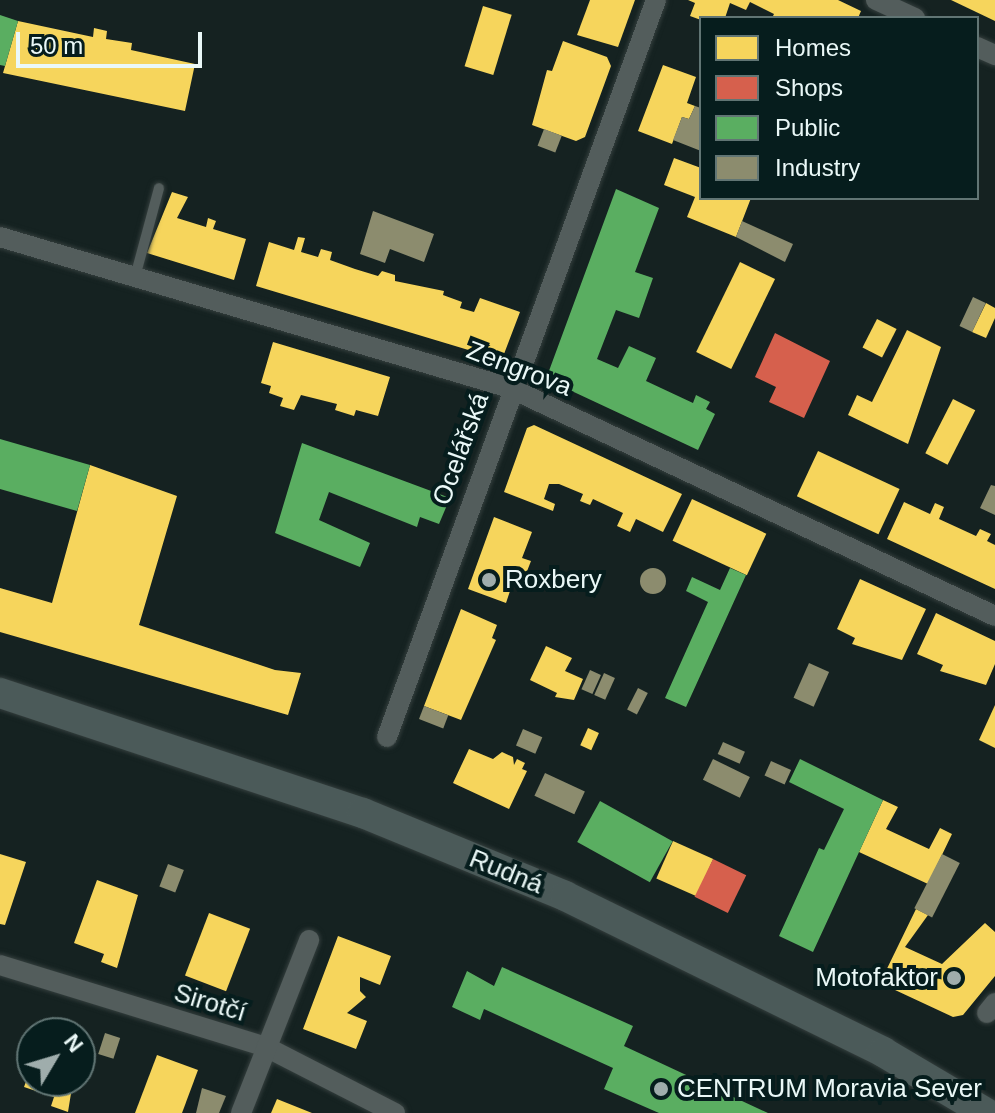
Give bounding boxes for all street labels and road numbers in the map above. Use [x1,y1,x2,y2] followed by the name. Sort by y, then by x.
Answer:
[462,335,576,403] street label: Zengrova
[426,389,496,509] street label: Ocelářská
[465,843,547,901] street label: Rudná
[170,977,250,1029] street label: Sirotčí

